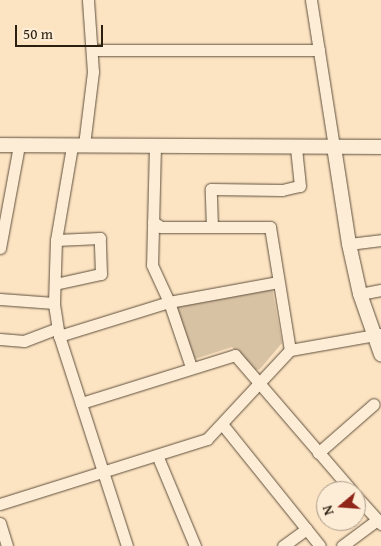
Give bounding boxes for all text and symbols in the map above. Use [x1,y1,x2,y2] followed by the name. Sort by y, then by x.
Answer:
[18,15,105,47] scale bar
[23,23,53,44] text: 50 m
[316,481,366,531] north arrow
[317,503,339,518] text: N

